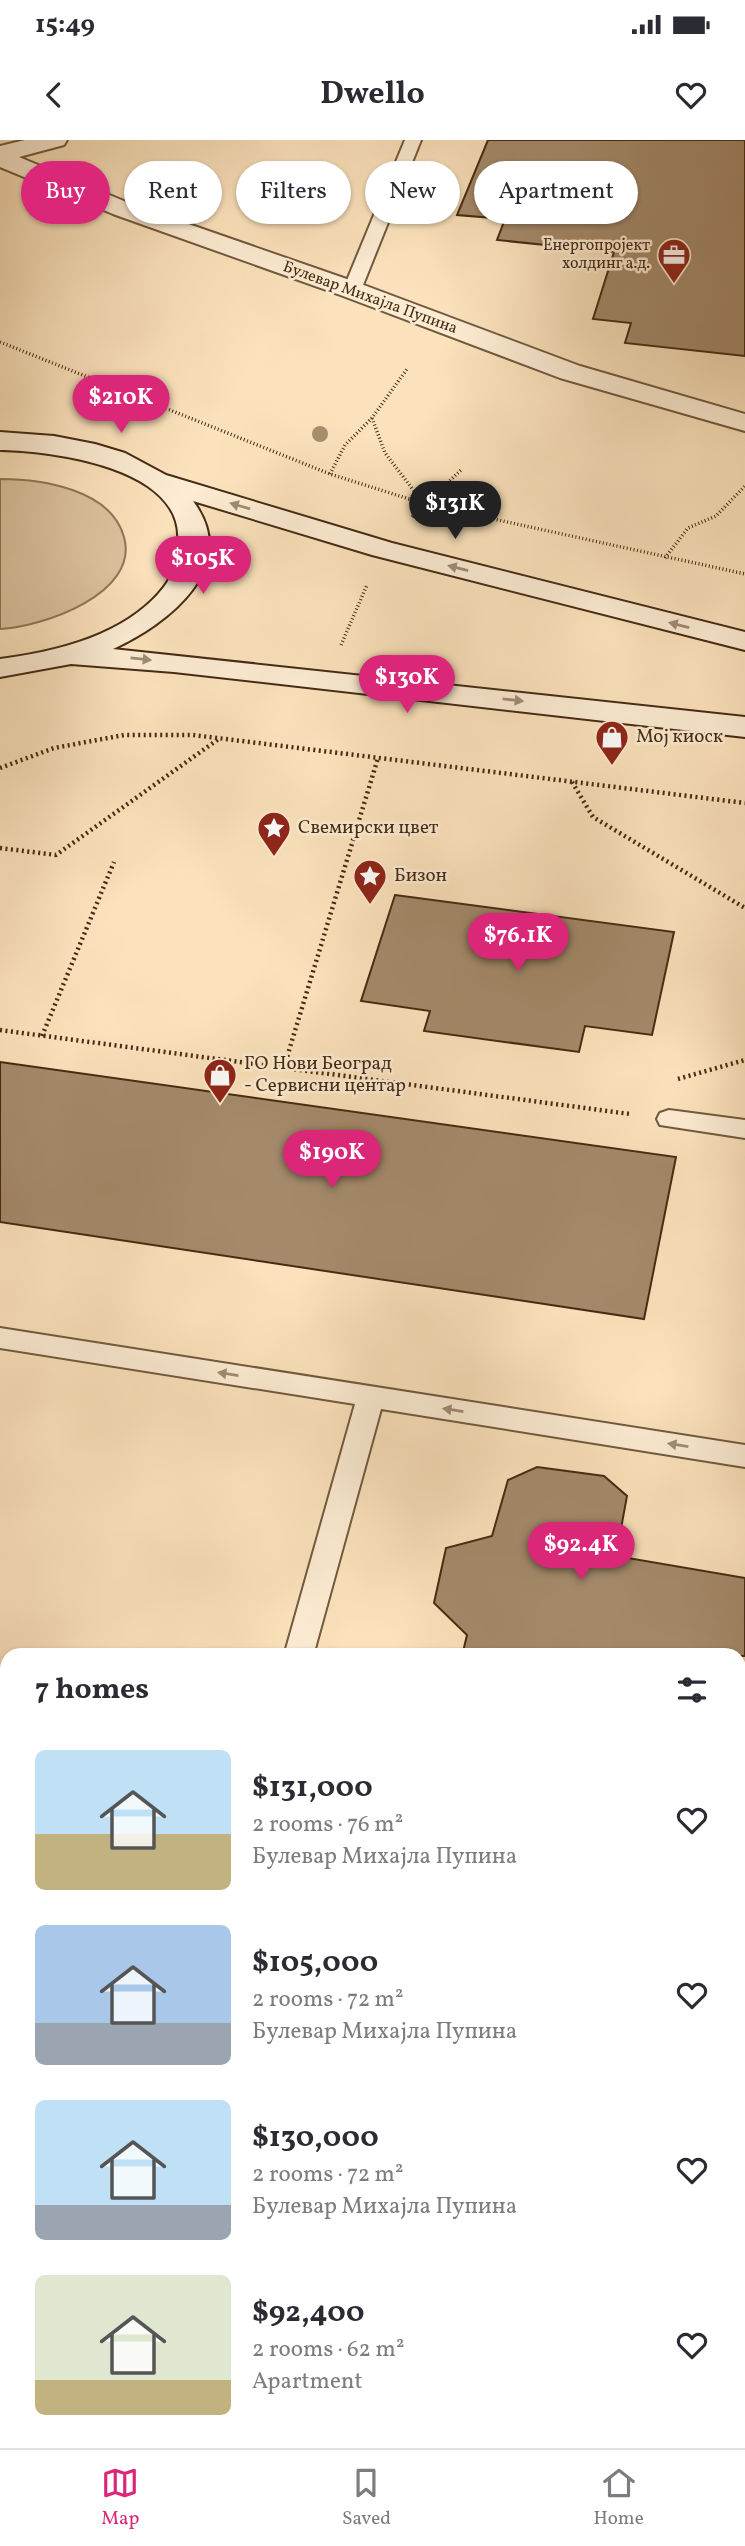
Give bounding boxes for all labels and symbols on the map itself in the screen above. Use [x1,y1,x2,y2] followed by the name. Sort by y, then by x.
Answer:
[543,235,650,275] place label: Енергопројект холдинг а.д.
[655,236,693,285] office icon: Енергопројект холдинг а.д.
[280,256,460,340] street label: Булевар Михајла Пупина
[72,376,170,435] pin: $210K
[406,482,504,541] pin: $131K
[229,501,250,511] one-way arrow
[154,536,252,596] pin: $105K
[447,562,469,573] one-way arrow
[668,619,690,630] one-way arrow
[130,654,152,665] one-way arrow
[358,656,456,715] pin: $130K
[502,695,524,706] one-way arrow
[593,718,631,767] shop icon: Мој киоск
[636,724,723,750] place label: Мој киоск
[255,809,293,858] place icon: Свемирски цвет
[298,815,439,841] place label: Свемирски цвет
[351,857,389,906] place icon: Бизон
[394,863,447,889] place label: Бизон
[461,914,575,973] pin: $76.1K
[244,1051,406,1099] place label: ГО Нови Београд - Сервисни центар
[201,1056,239,1105] shop icon: ГО Нови Београд - Сервисни центар
[283,1130,381,1190] pin: $190K
[217,1368,239,1379] one-way arrow
[442,1404,464,1415] one-way arrow
[666,1439,688,1450] one-way arrow
[524,1522,638,1582] pin: $92.4K

